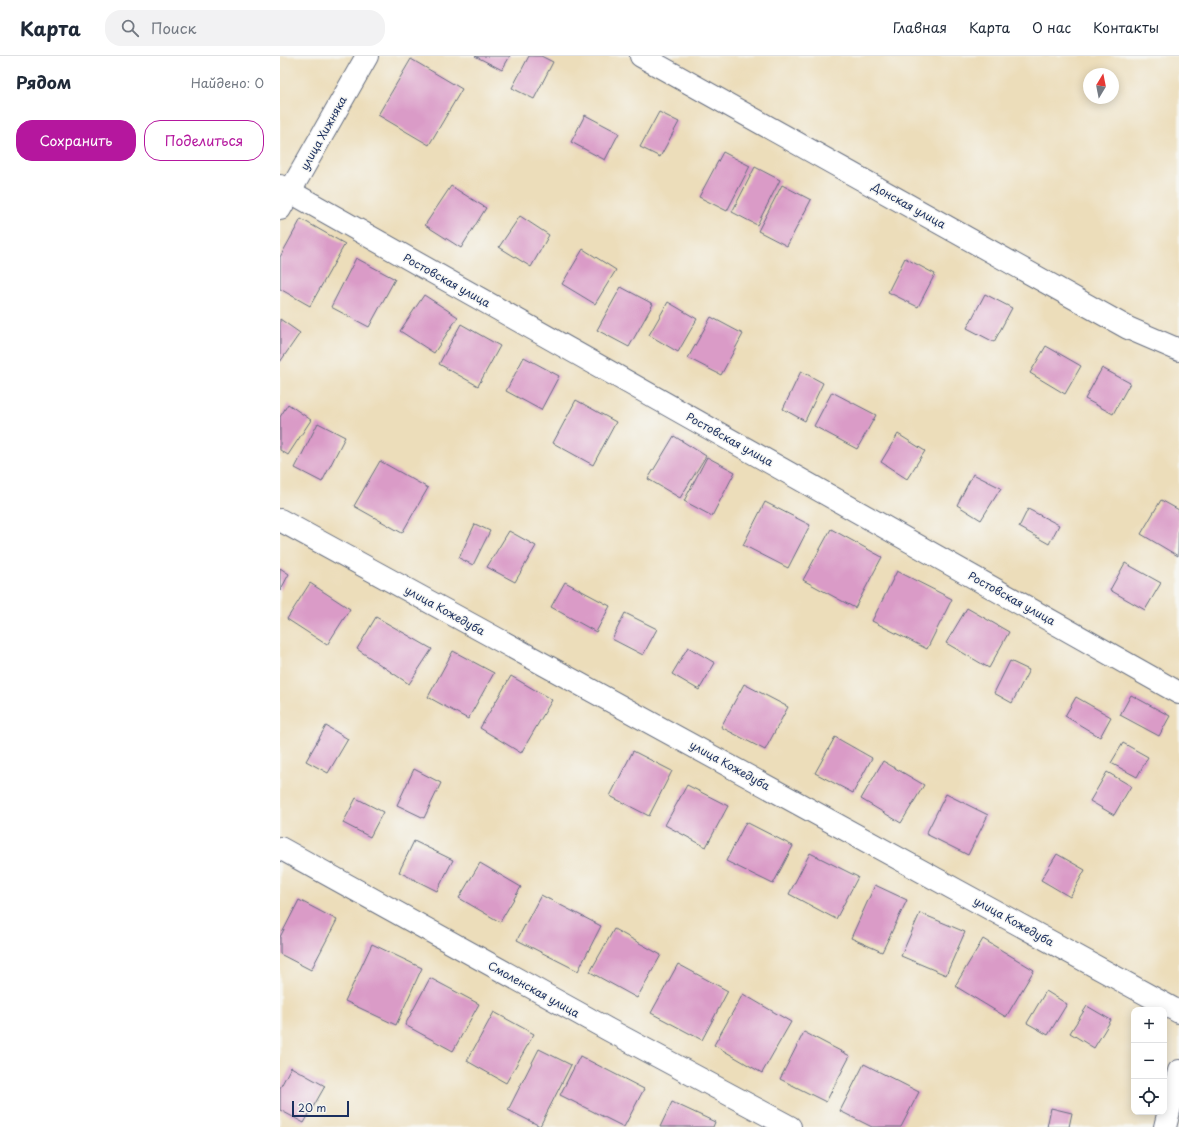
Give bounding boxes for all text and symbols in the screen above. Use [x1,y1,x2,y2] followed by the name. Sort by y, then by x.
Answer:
[105,10,385,46] search box
[20,14,81,42] text: Карта
[151,16,196,39] text: Поиск
[119,17,141,39] icon: search
[893,17,947,38] text: Главная
[969,17,1010,38] text: Карта
[1032,17,1071,38] text: О нас
[1093,17,1159,38] text: Контакты
[1083,68,1119,104] north arrow
[16,69,71,95] text: Рядом
[191,73,264,92] text: Найдено: 0
[296,93,351,173] street label: улица Хижняка
[16,120,136,161] button: Сохранить
[144,120,264,161] button: Поделиться
[868,177,949,232] street label: Донская улица
[400,249,494,311] street label: Ростовская улица
[683,408,777,470] street label: Ростовская улица
[965,567,1059,629] street label: Ростовская улица
[402,581,488,639] street label: улица Кожедуба
[687,736,773,794] street label: улица Кожедуба
[971,892,1057,950] street label: улица Кожедуба
[485,957,583,1021] street label: Смоленская улица
[1131,1007,1167,1115] map controls
[1131,1007,1167,1043] button: +
[1131,1043,1167,1079] button: −
[1131,1079,1167,1115] button: locate
[292,1099,349,1118] scale bar
[298,1099,326,1116] text: 20 m

